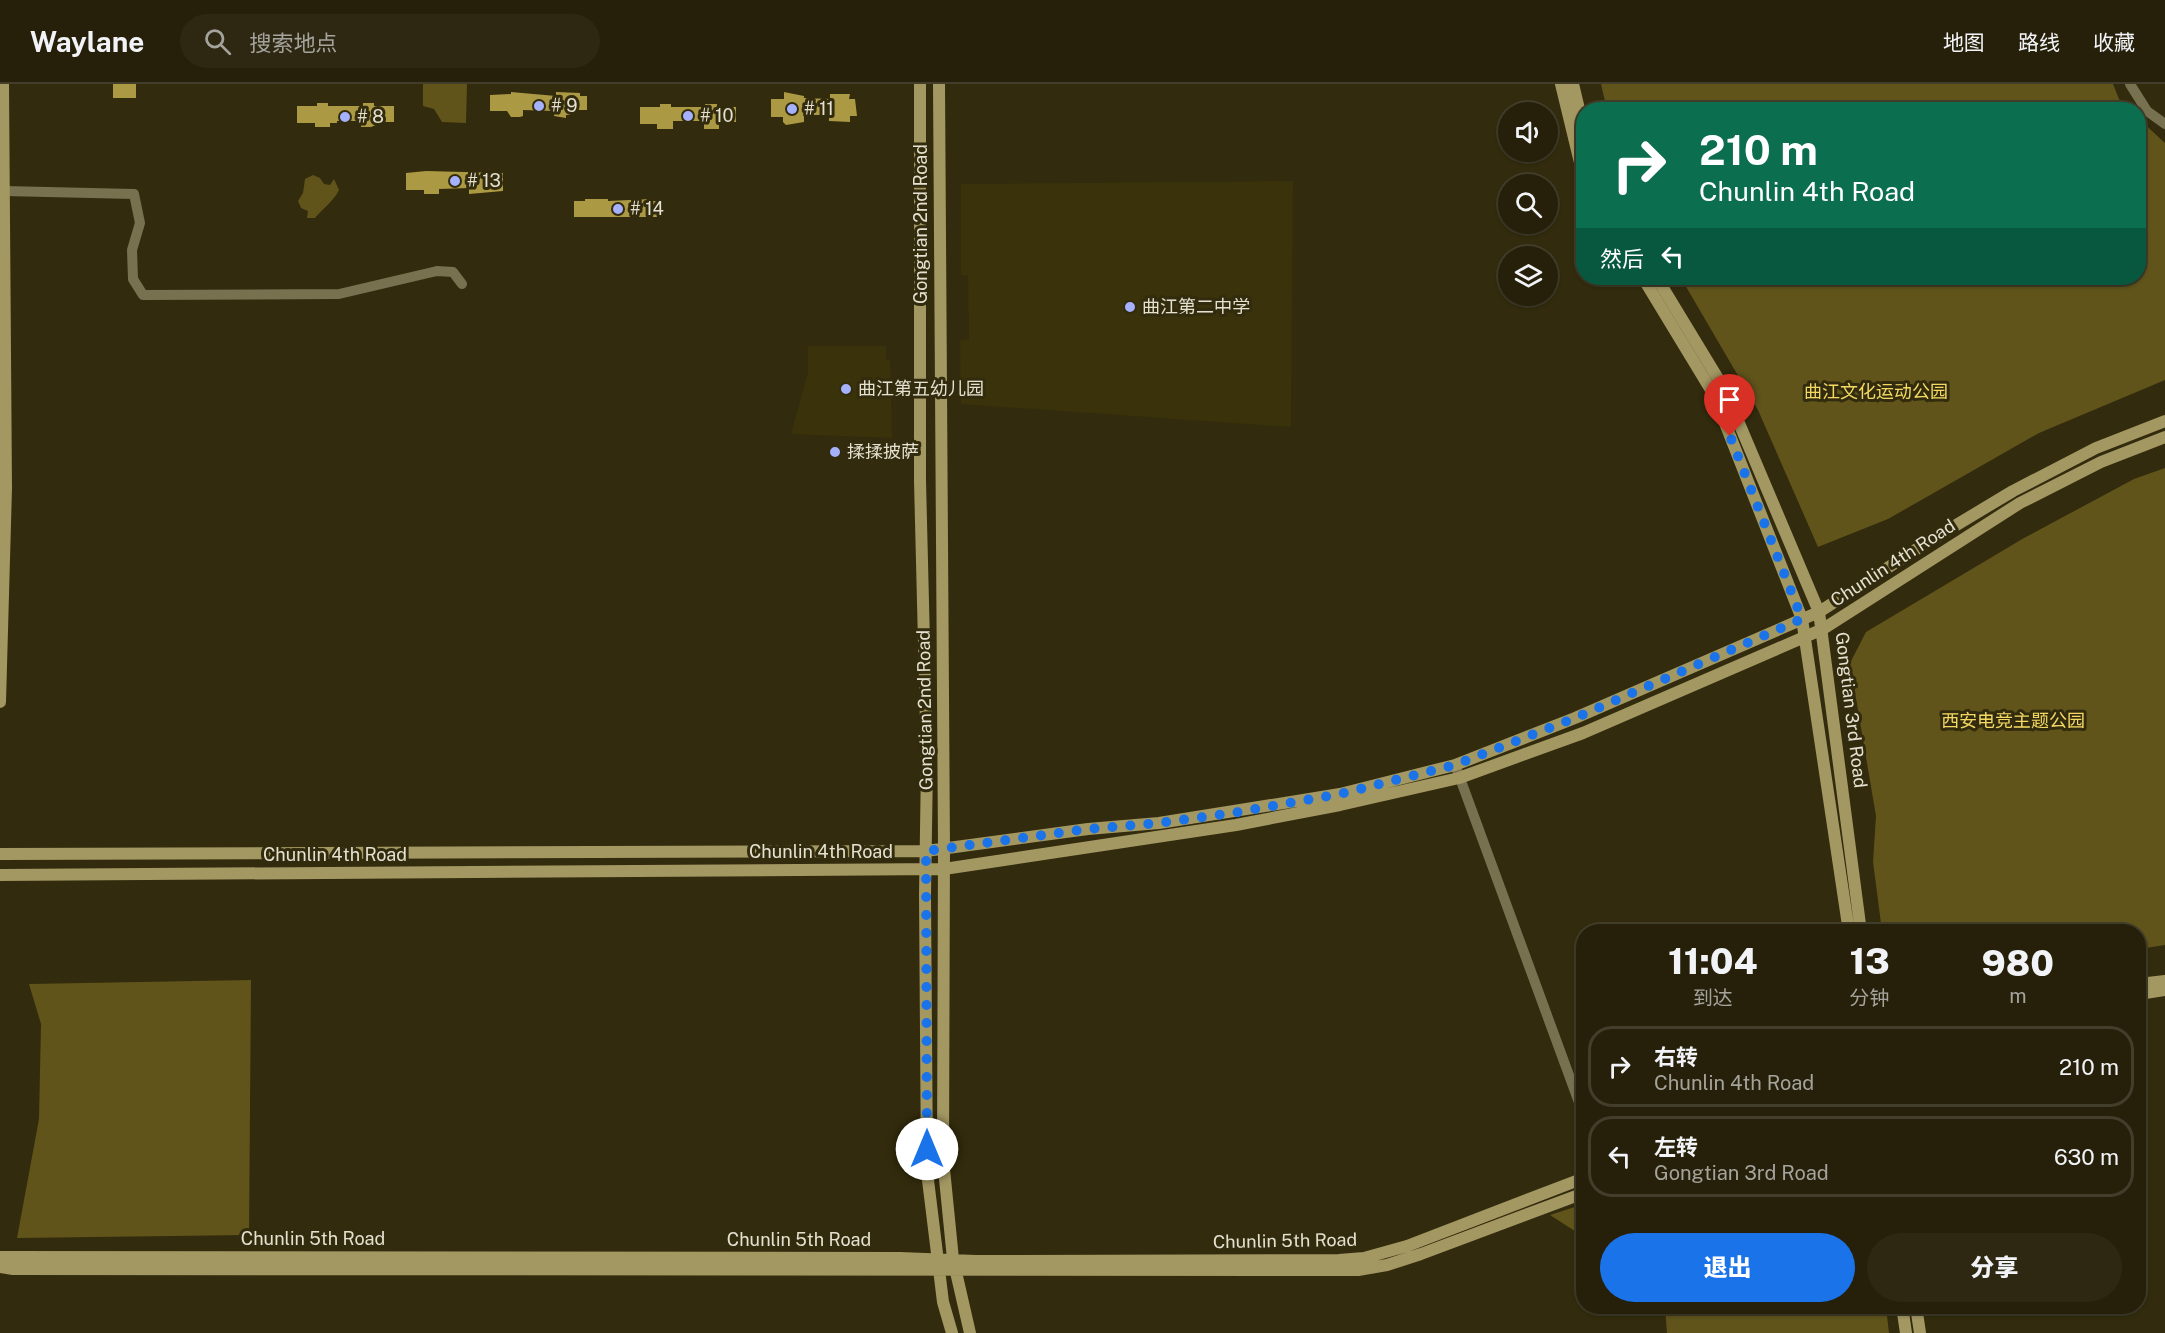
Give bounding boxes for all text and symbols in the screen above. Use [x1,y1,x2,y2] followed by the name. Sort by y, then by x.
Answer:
[180,14,600,68] search box
[30,25,144,58] text: Waylane
[201,25,234,58] icon: search
[249,30,337,56] text: 搜索地点
[1943,30,1985,55] text: 地图
[2018,30,2060,55] text: 路线
[2093,30,2135,55] text: 收藏
[551,95,577,116] place label: # 9
[804,98,834,119] place label: # 11
[532,99,546,113] marker: # 9
[785,102,799,116] marker: # 11
[1498,102,1558,306] map controls
[1498,102,1558,162] button: sound
[700,105,734,126] place label: # 10
[357,106,384,127] place label: # 8
[681,109,695,123] marker: # 10
[338,110,352,124] marker: # 8
[1699,125,1818,174] text: 210 m
[1600,126,1678,204] icon: right
[910,144,931,304] street label: Gongtian 2nd Road
[467,170,501,191] place label: # 13
[448,174,462,188] marker: # 13
[1498,174,1558,234] button: search
[1699,175,1915,207] text: Chunlin 4th Road
[630,198,664,219] place label: # 14
[611,202,625,216] marker: # 14
[1656,240,1689,273] icon: left
[1498,246,1558,306] button: layers
[1600,246,1644,272] text: 然后
[1142,296,1250,317] place label: 曲江第二中学
[1123,300,1137,314] marker: 曲江第二中学
[1704,374,1755,436] pin
[858,378,984,399] place label: 曲江第五幼儿园
[1804,381,1948,402] park label: 曲江文化运动公园
[839,382,853,396] marker: 曲江第五幼儿园
[1713,383,1746,416] icon: arrive
[847,441,919,462] place label: 揉揉披萨
[828,445,842,459] marker: 揉揉披萨
[1827,515,1959,611] street label: Chunlin 4th Road
[913,630,936,790] street label: Gongtian 2nd Road
[1831,631,1871,789] street label: Gongtian 3rd Road
[1941,710,2085,731] park label: 西安电竞主题公园
[749,841,893,862] street label: Chunlin 4th Road
[263,844,407,865] street label: Chunlin 4th Road
[1668,940,1758,982] text: 11:04
[1849,940,1890,982] text: 13
[1982,942,2054,984] text: 980
[2009,984,2026,1008] text: m
[1693,986,1733,1010] text: 到达
[1850,986,1890,1010] text: 分钟
[1654,1044,1698,1070] text: 右转
[1603,1050,1636,1083] icon: right
[2059,1054,2119,1080] text: 210 m
[1654,1071,1814,1095] text: Chunlin 4th Road
[895,1117,959,1181] position arrow
[1654,1134,1698,1160] text: 左转
[1603,1140,1636,1173] icon: left
[2054,1144,2119,1170] text: 630 m
[1654,1161,1829,1185] text: Gongtian 3rd Road
[241,1228,385,1249] street label: Chunlin 5th Road
[727,1229,871,1250] street label: Chunlin 5th Road
[1213,1229,1357,1252] street label: Chunlin 5th Road
[1600,1233,1855,1302] button: 退出
[1867,1233,2122,1302] button: 分享

